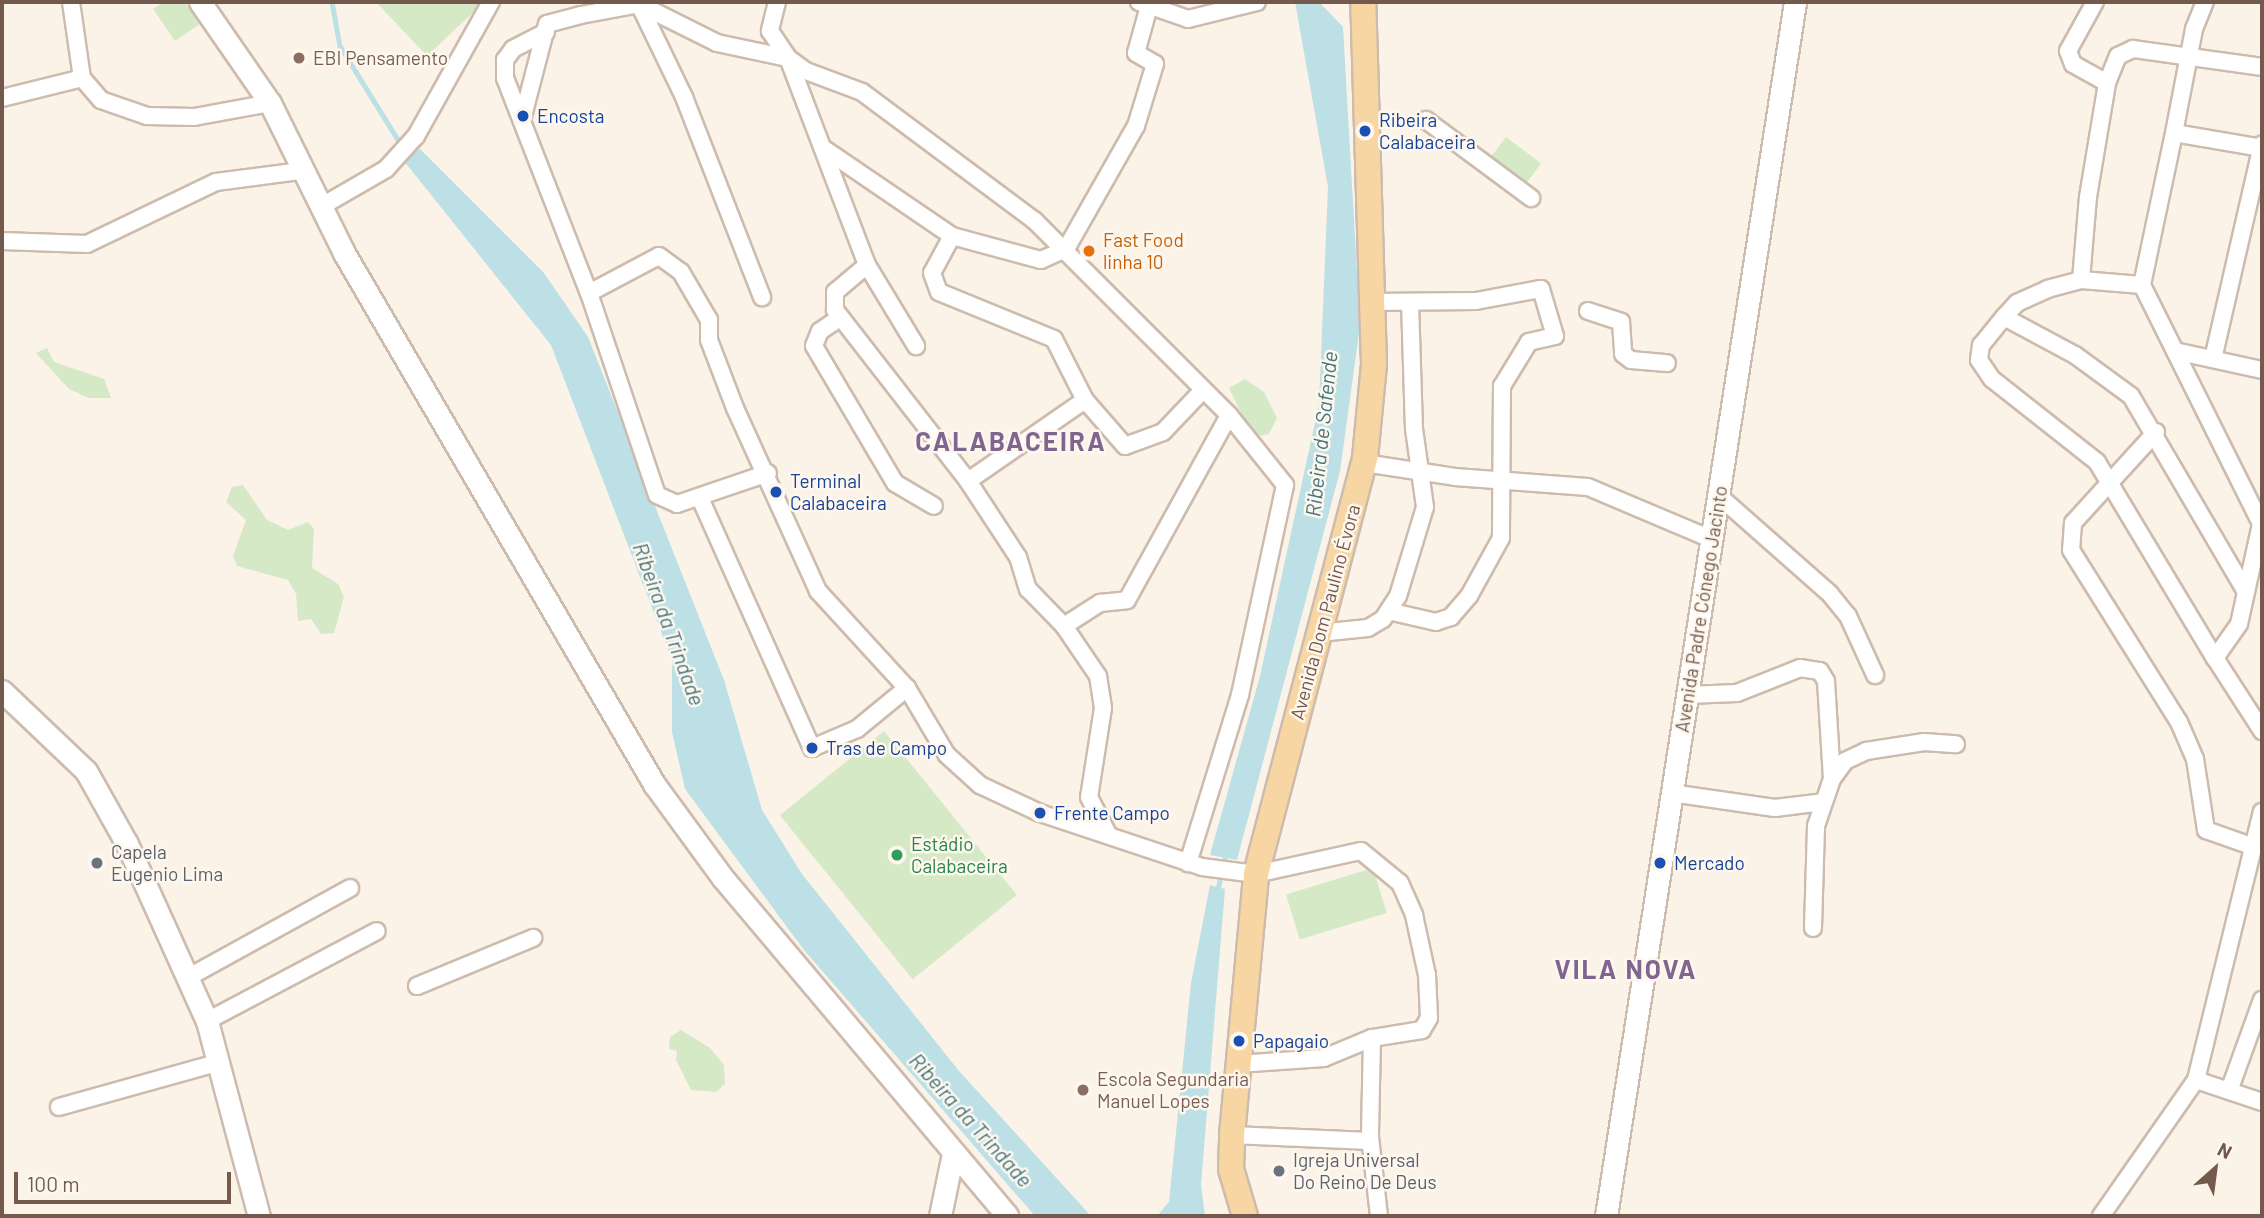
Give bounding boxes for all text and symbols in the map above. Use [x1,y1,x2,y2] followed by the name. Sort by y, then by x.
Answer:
[313,47,448,69] place label: EBI Pensamento
[291,50,307,66] marker: EBI Pensamento
[537,105,605,127] place label: Encosta
[515,108,531,124] marker: Encosta
[1379,109,1476,153] place label: Ribeira Calabaceira
[1357,123,1373,139] marker: Ribeira Calabaceira
[1103,229,1184,273] place label: Fast Food linha 10
[1081,243,1097,259] marker: Fast Food linha 10
[1300,350,1342,518] water label: Ribeira de Safende
[917,425,1105,457] district label: CALABACEIRA
[790,470,887,514] place label: Terminal Calabaceira
[768,484,784,500] marker: Terminal Calabaceira
[1670,484,1732,734] street label: Avenida Padre Cónego Jacinto
[1285,502,1365,722] street label: Avenida Dom Paulino Évora
[628,539,710,709] water label: Ribeira da Trindade
[826,737,947,759] place label: Tras de Campo
[804,740,820,756] marker: Tras de Campo
[1054,802,1170,824] place label: Frente Campo
[1032,805,1048,821] marker: Frente Campo
[911,833,1008,877] place label: Estádio Calabaceira
[111,841,223,885] place label: Capela Eugenio Lima
[889,847,905,863] marker: Estádio Calabaceira
[1674,852,1745,874] place label: Mercado
[89,855,105,871] marker: Capela Eugenio Lima
[1652,855,1668,871] marker: Mercado
[1556,953,1696,985] district label: VILA NOVA
[1253,1030,1329,1052] place label: Papagaio
[1231,1033,1247,1049] marker: Papagaio
[904,1048,1038,1192] water label: Ribeira da Trindade
[1097,1068,1249,1112] place label: Escola Segundaria Manuel Lopes
[1075,1082,1091,1098] marker: Escola Segundaria Manuel Lopes
[2180,1134,2250,1204] north arrow
[2214,1137,2236,1163] text: N
[1293,1149,1437,1193] place label: Igreja Universal Do Reino De Deus
[18,1158,234,1202] scale bar
[1271,1163,1287,1179] marker: Igreja Universal Do Reino De Deus
[27,1171,80,1196] text: 100 m

